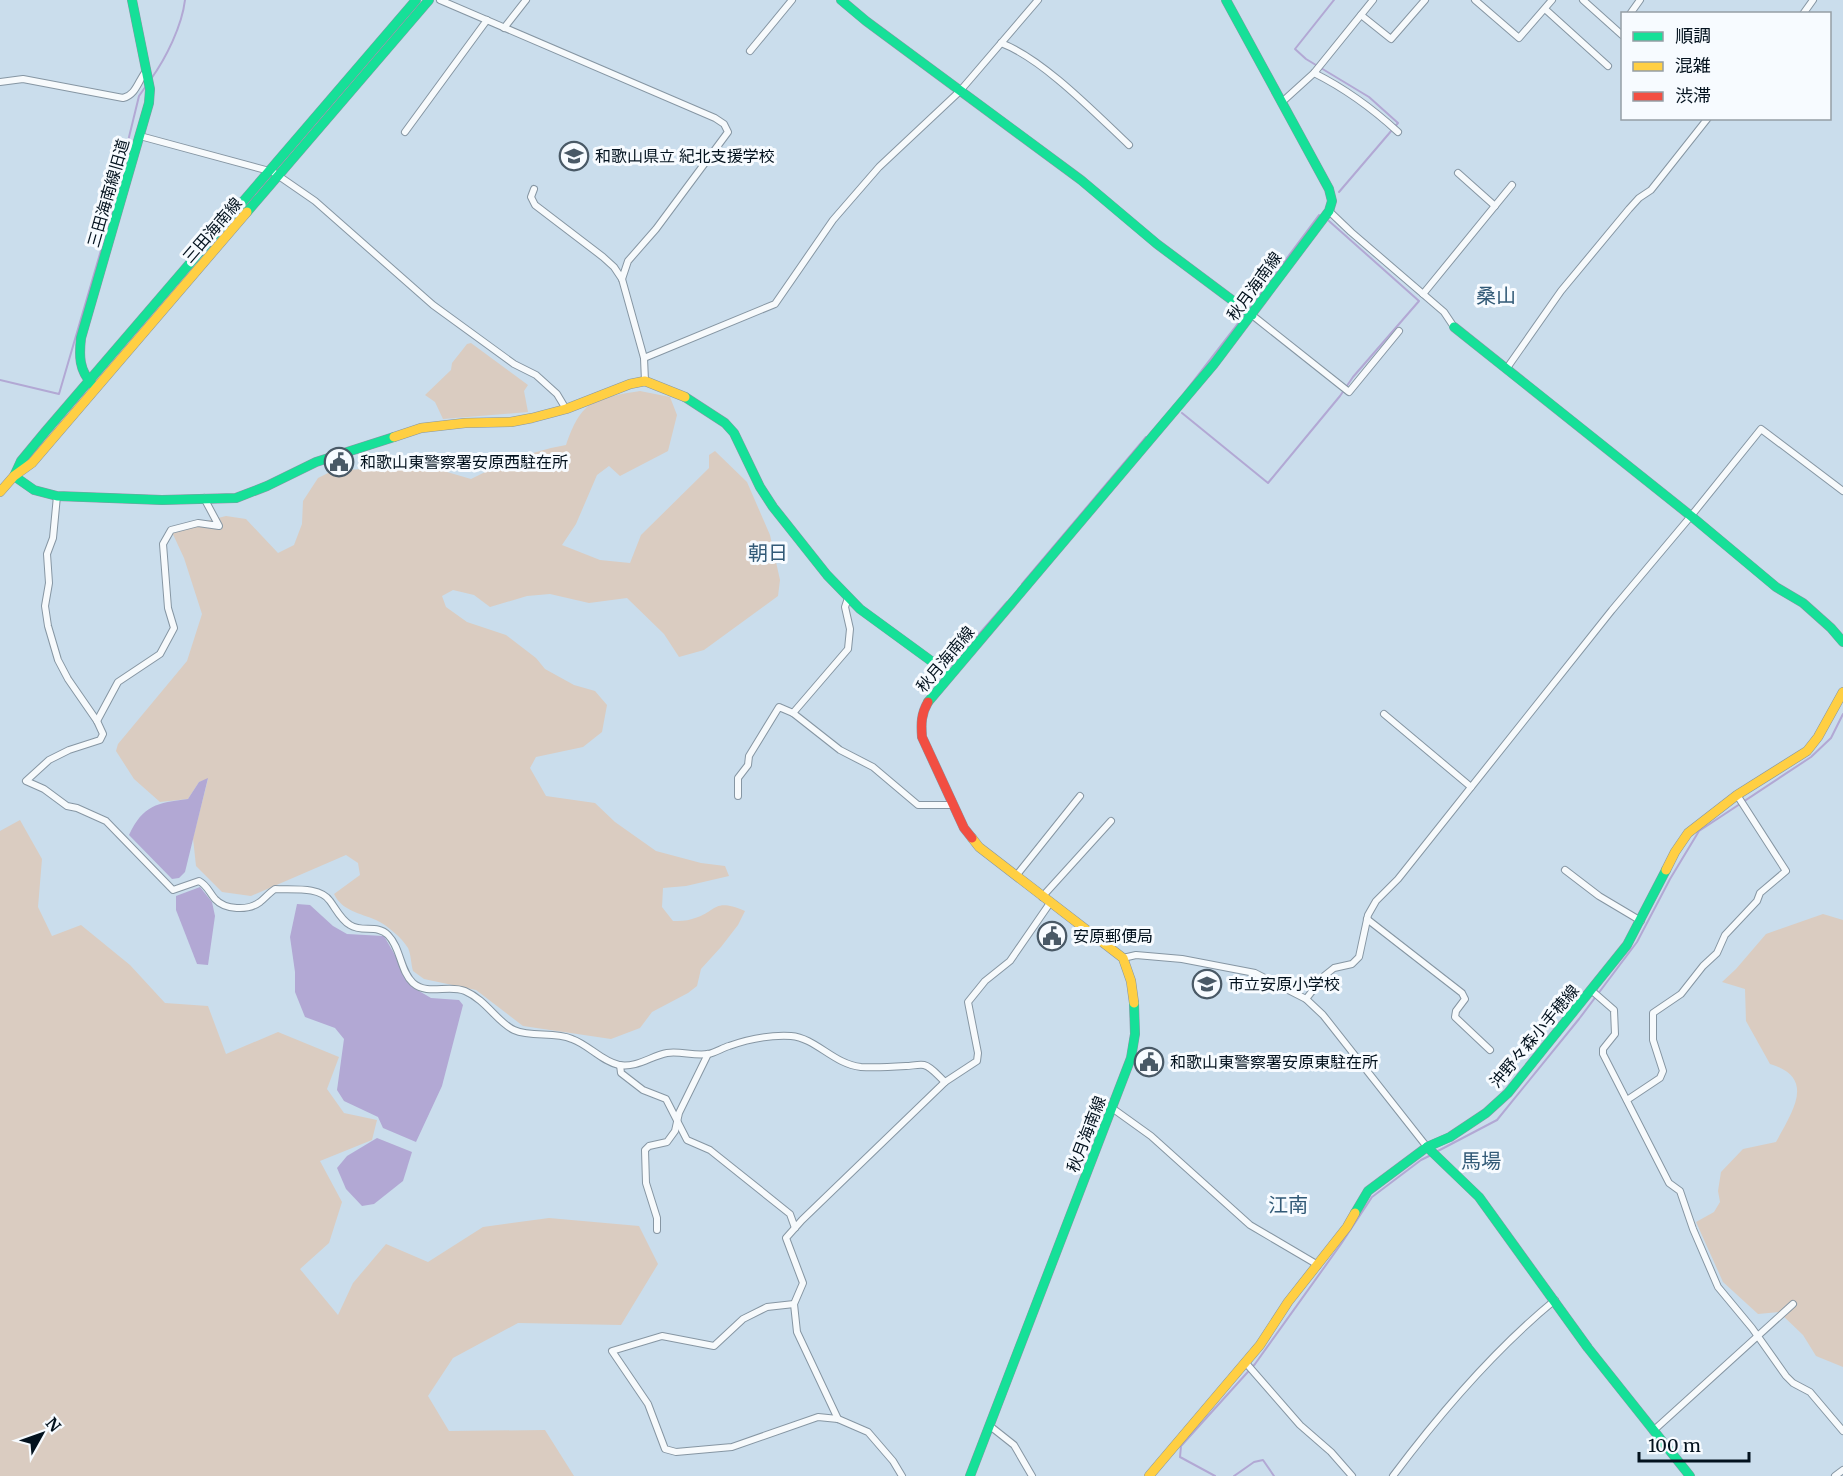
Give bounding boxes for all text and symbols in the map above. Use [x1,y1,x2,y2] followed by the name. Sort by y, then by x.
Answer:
[1621,12,1831,120] legend
[1675,24,1711,47] text: 順調
[1675,54,1711,77] text: 混雑
[1675,84,1711,107] text: 渋滞
[83,136,133,250] street label: 三田海南線旧道
[558,140,590,172] school or university icon: 和歌山県立 紀北支援学校
[595,146,775,166] place label: 和歌山県立 紀北支援学校
[178,193,246,267] street label: 三田海南線
[1222,248,1286,324] street label: 秋月海南線
[1476,283,1516,308] district label: 桑山
[323,446,355,478] public building icon: 和歌山東警察署安原西駐在所
[360,452,568,472] place label: 和歌山東警察署安原西駐在所
[748,540,788,565] district label: 朝日
[912,622,978,696] street label: 秋月海南線
[1036,920,1068,952] public building icon: 安原郵便局
[1073,926,1153,946] place label: 安原郵便局
[1191,968,1223,1000] school or university icon: 市立安原小学校
[1228,974,1340,994] place label: 市立安原小学校
[1485,981,1583,1091] street label: 沖野々森小手穂線
[1133,1046,1165,1078] public building icon: 和歌山東警察署安原東駐在所
[1170,1052,1378,1072] place label: 和歌山東警察署安原東駐在所
[1062,1093,1110,1175] street label: 秋月海南線
[1461,1148,1501,1173] district label: 馬場
[1268,1192,1308,1217] district label: 江南
[12,1404,72,1464] north arrow
[42,1413,65,1436] text: N
[1639,1425,1748,1463] scale bar
[1648,1434,1701,1457] text: 100 m

